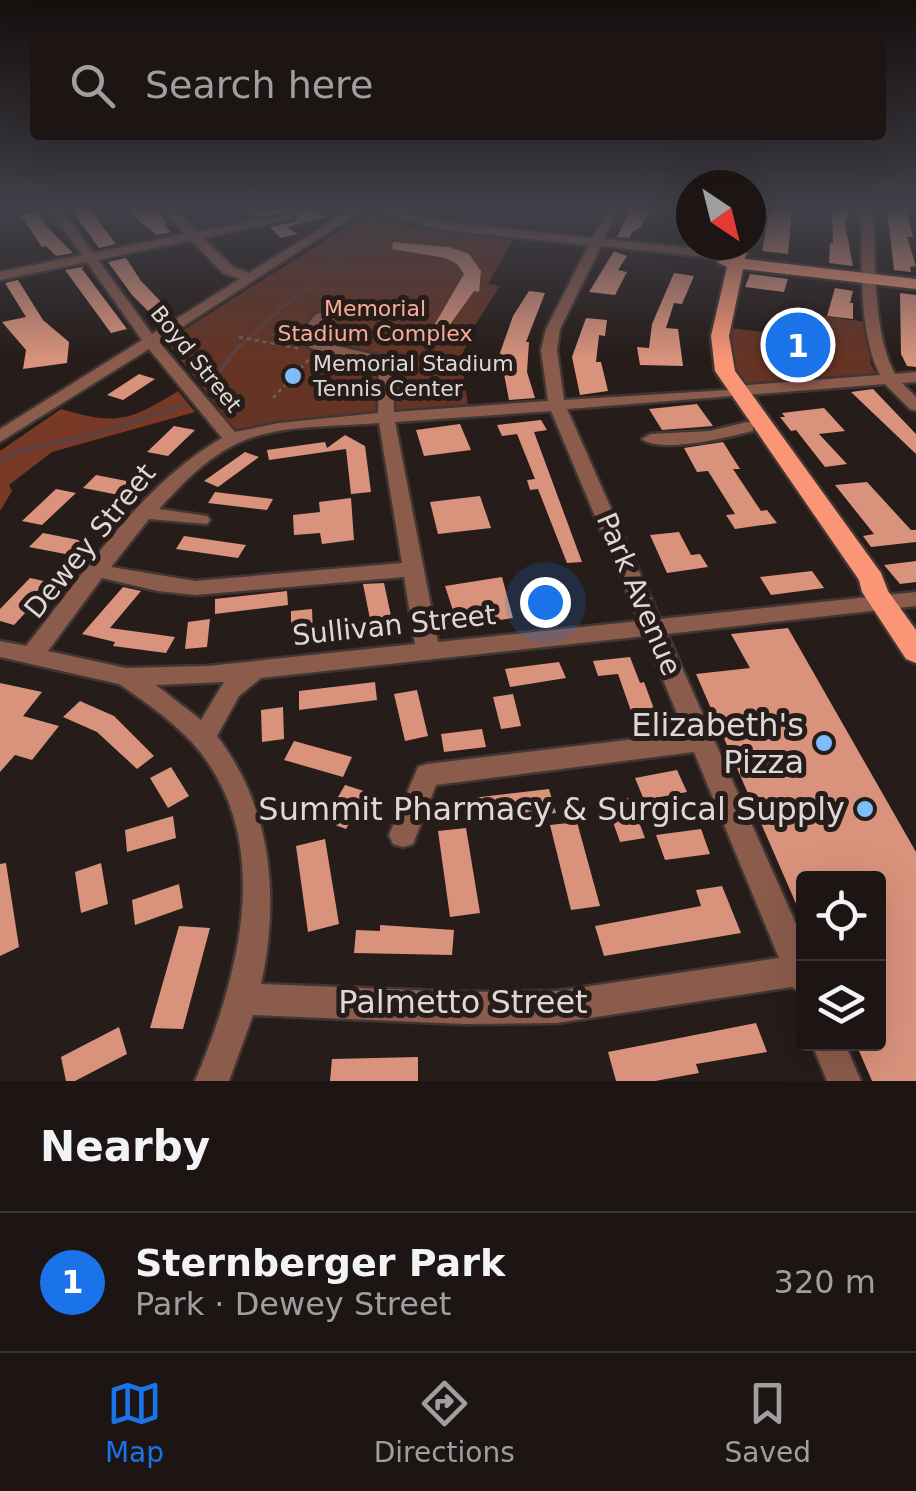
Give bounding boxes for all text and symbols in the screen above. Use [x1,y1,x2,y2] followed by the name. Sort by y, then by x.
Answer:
[30,30,886,140] search box
[65,58,120,113] icon: search
[145,63,373,107] text: Search here
[676,170,766,260] north arrow
[277,296,473,346] park label: Memorial Stadium Complex
[146,301,247,417] street label: Boyd Street
[766,308,830,382] pin: 1
[312,351,514,401] place label: Memorial Stadium Tennis Center
[282,365,304,387] marker: Memorial Stadium Tennis Center
[18,457,162,625] street label: Dewey Street
[590,508,688,680] street label: Park Avenue
[520,577,571,628] your location
[291,598,497,652] street label: Sullivan Street
[631,706,804,781] place label: Elizabeth's Pizza
[813,732,835,754] marker: Elizabeth's Pizza
[258,790,845,828] place label: Summit Pharmacy & Surgical Supply
[854,798,876,820] marker: Summit Pharmacy & Surgical Supply
[796,871,886,1051] map controls
[796,871,886,961] button: locate
[796,961,886,1051] button: layers
[338,983,588,1021] street label: Palmetto Street
[40,1122,210,1171] text: Nearby
[135,1241,505,1285] text: Sternberger Park
[61,1263,84,1301] text: 1
[774,1263,876,1301] text: 320 m
[135,1285,451,1323] text: Park · Dewey Street
[105,1376,164,1469] tab: Map
[374,1376,515,1469] tab: Directions
[725,1376,811,1469] tab: Saved

